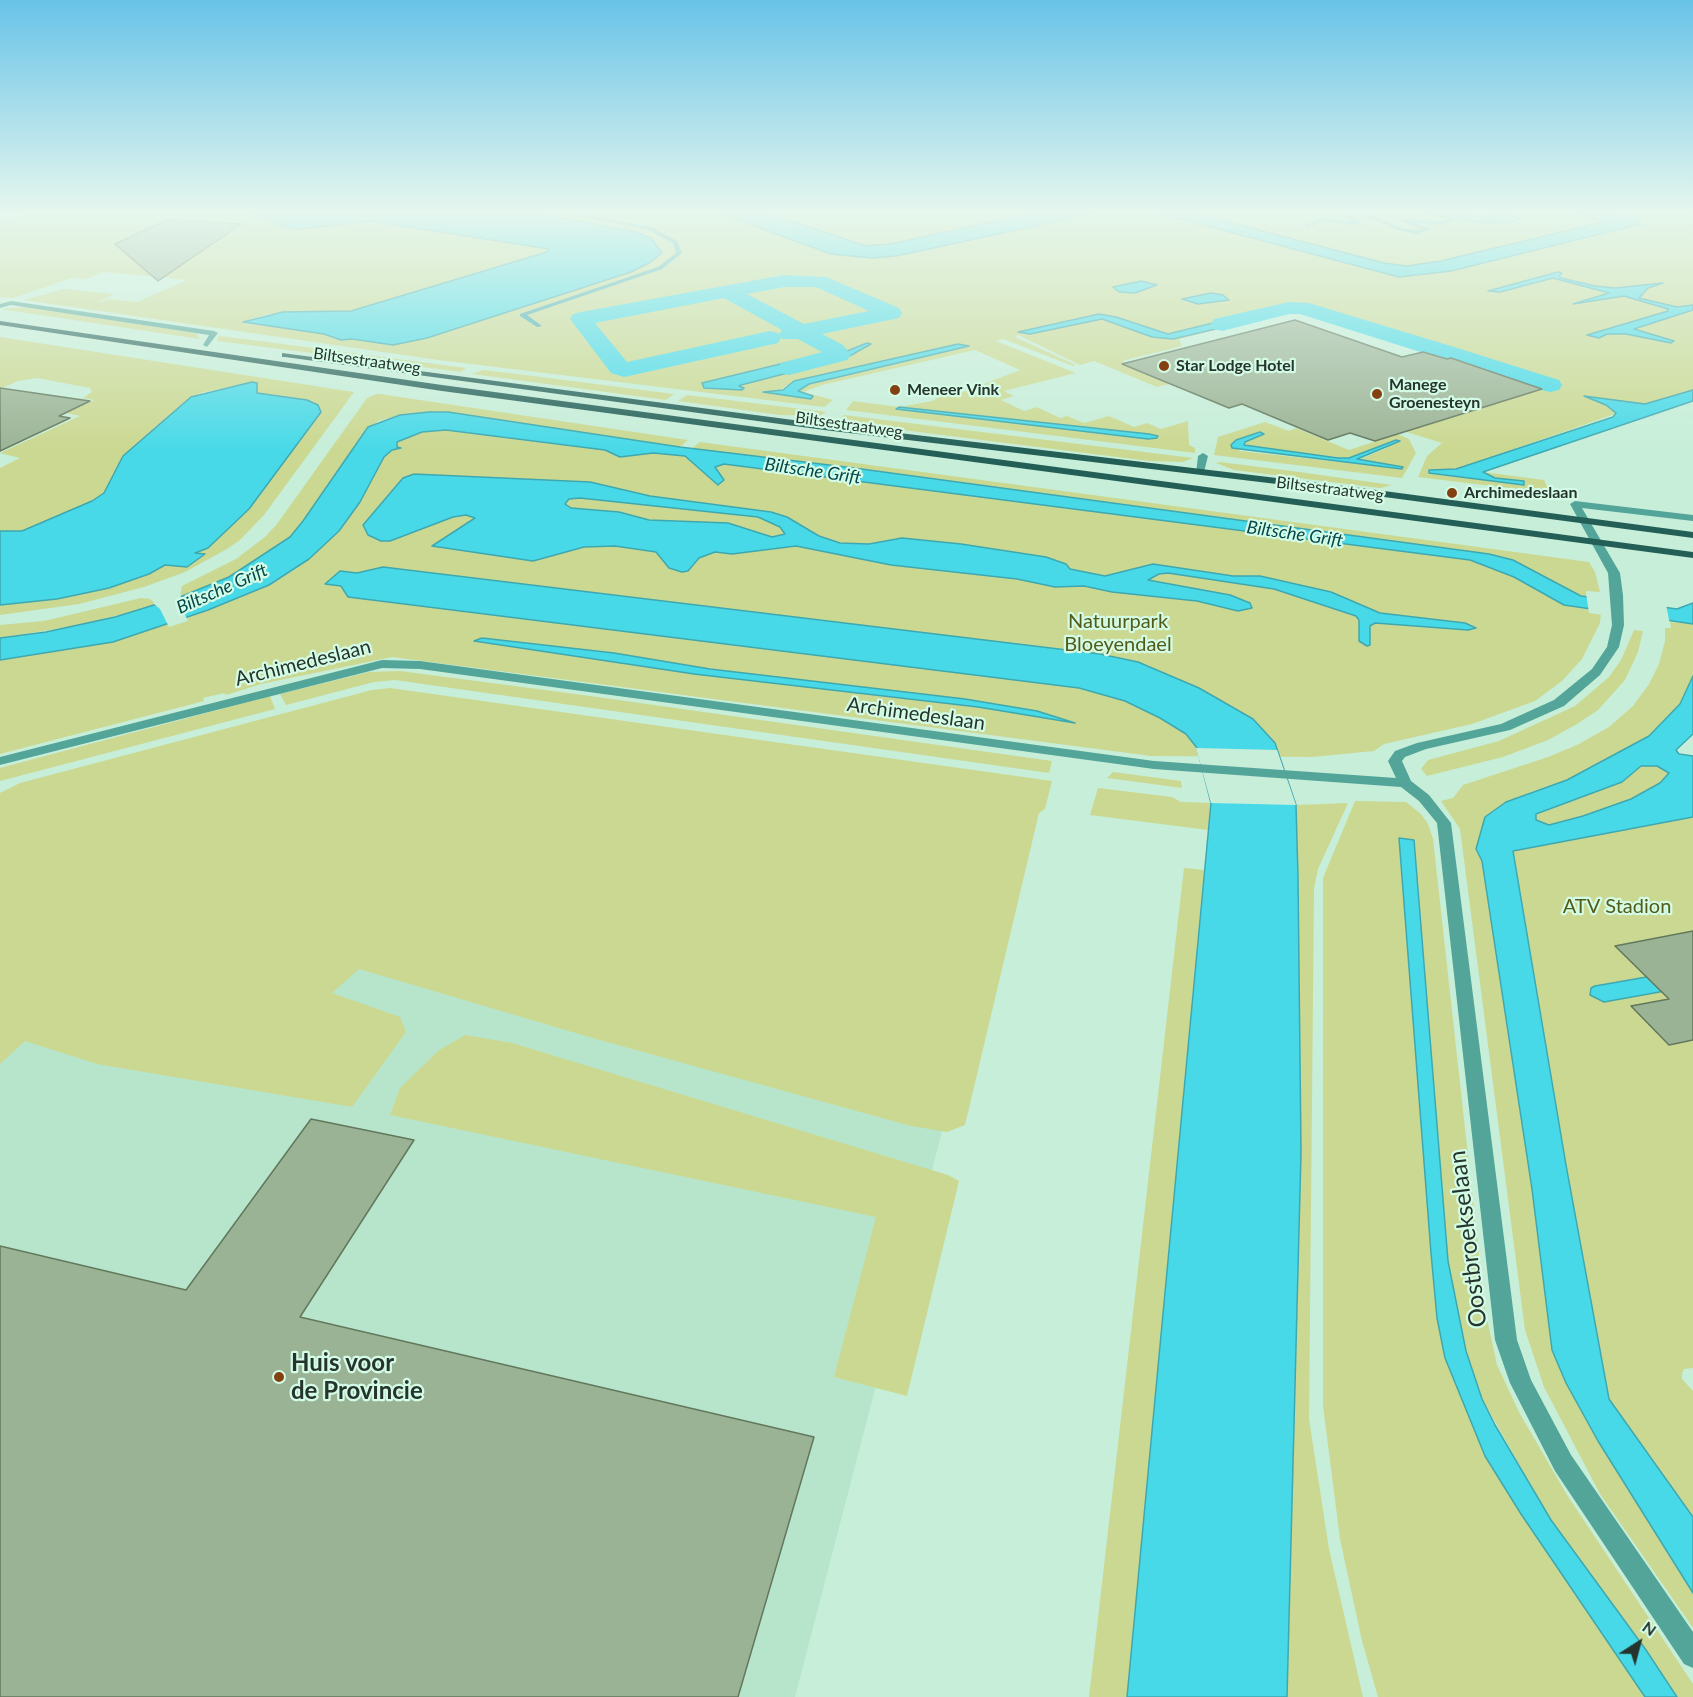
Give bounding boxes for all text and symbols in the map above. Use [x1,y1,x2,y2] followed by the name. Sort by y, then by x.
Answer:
[312,344,422,378] street label: Biltsestraatweg
[1176,356,1295,376] place label: Star Lodge Hotel
[1157,359,1171,373] marker: Star Lodge Hotel
[1389,375,1480,413] place label: Manege Groenesteyn
[907,380,999,400] place label: Meneer Vink
[888,383,902,397] marker: Meneer Vink
[1370,387,1384,401] marker: Manege Groenesteyn
[794,408,904,442] street label: Biltsestraatweg
[763,454,863,488] water label: Biltsche Grift
[1275,473,1385,505] street label: Biltsestraatweg
[1464,483,1577,503] place label: Archimedeslaan
[1445,486,1459,500] marker: Archimedeslaan
[1245,517,1345,551] water label: Biltsche Grift
[173,559,271,619] water label: Biltsche Grift
[1064,610,1172,657] park label: Natuurpark Bloeyendael
[233,635,373,691] street label: Archimedeslaan
[845,692,987,736] street label: Archimedeslaan
[1563,895,1671,919] park label: ATV Stadion
[1443,1149,1493,1329] street label: Oostbroekselaan
[291,1349,423,1405] place label: Huis voor de Provincie
[272,1370,286,1384] marker: Huis voor de Provincie
[1609,1613,1669,1673] north arrow
[1639,1617,1660,1639] text: N

